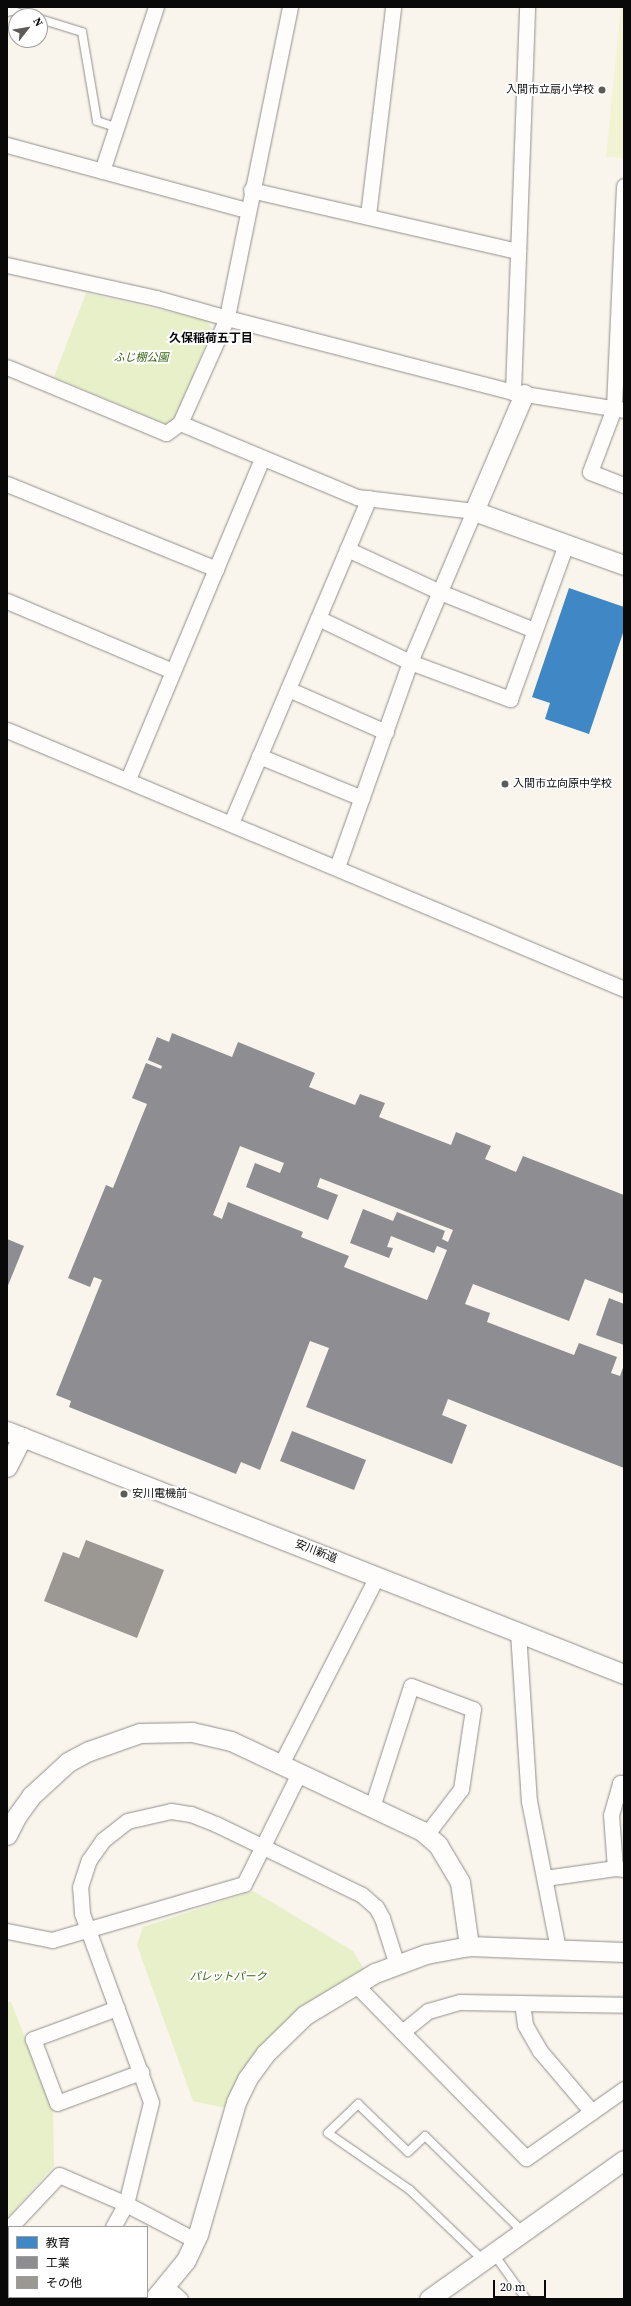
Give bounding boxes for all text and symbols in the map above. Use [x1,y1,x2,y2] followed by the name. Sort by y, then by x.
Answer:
[8,8,48,48] north arrow
[29,15,46,29] text: N
[506,83,594,97] place label: 入間市立扇小学校
[597,85,607,95] marker: 入間市立扇小学校
[169,332,253,346] district label: 久保稲荷五丁目
[114,351,168,365] park label: ふじ棚公園
[513,777,612,791] place label: 入間市立向原中学校
[500,779,510,789] marker: 入間市立向原中学校
[132,1487,187,1501] place label: 安川電機前
[119,1489,129,1499] marker: 安川電機前
[293,1538,339,1566] street label: 安川新道
[190,1970,266,1984] park label: パレットパーク
[8,2226,148,2298] legend
[46,2235,70,2251] text: 教育
[46,2255,70,2271] text: 工業
[495,2272,548,2298] scale bar
[46,2275,82,2291] text: その他
[500,2279,526,2295] text: 20 m

